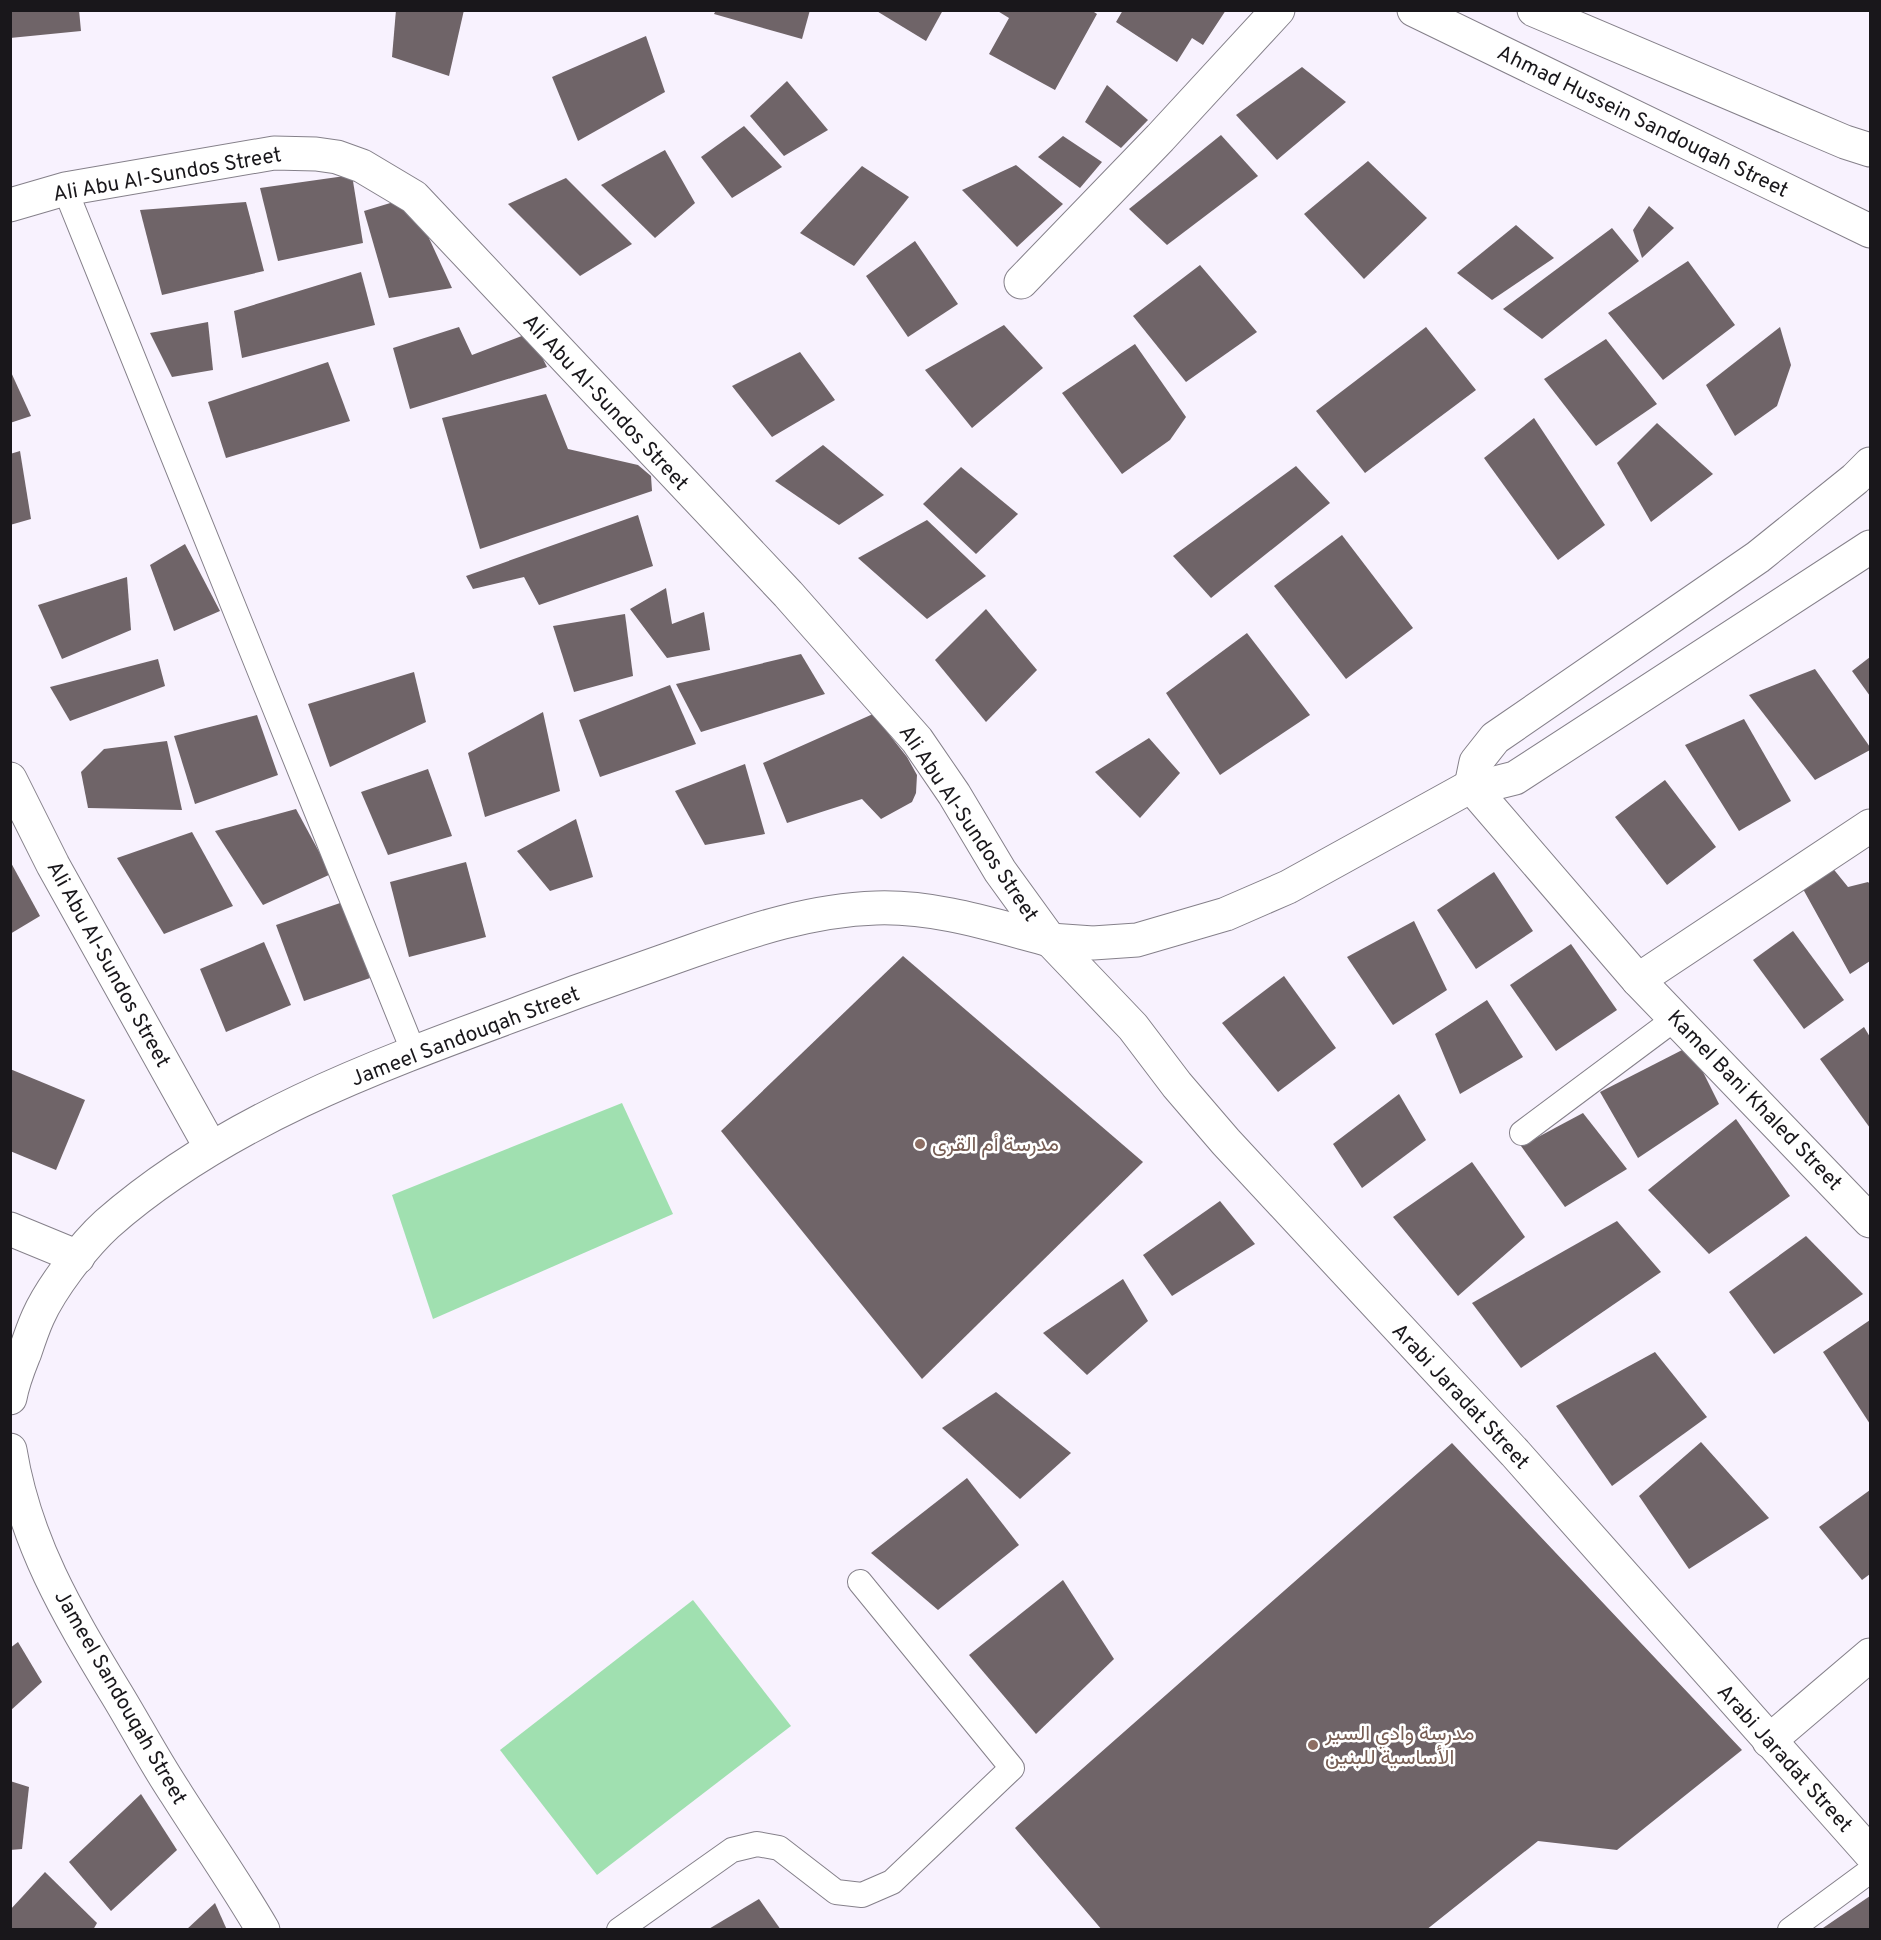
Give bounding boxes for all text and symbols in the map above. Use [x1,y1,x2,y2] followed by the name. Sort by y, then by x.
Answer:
[1492,40,1792,205] street label: Ahmad Hussein Sandouqah Street
[51,142,284,209] street label: Ali Abu Al-Sundos Street
[516,309,694,497] street label: Ali Abu Al-Sundos Street
[892,720,1044,927] street label: Ali Abu Al-Sundos Street
[40,857,176,1073] street label: Ali Abu Al-Sundos Street
[347,981,584,1094] street label: Jameel Sandouqah Street
[1661,1005,1847,1197] street label: Kamel Bani Khaled Street
[932,1132,1059,1159] place label: مدرسة أم القرى
[913,1137,927,1151] marker: مدرسة أم القرى
[1385,1318,1535,1476] street label: Arabi Jaradat Street
[47,1586,192,1810] street label: Jameel Sandouqah Street
[1710,1679,1858,1839] street label: Arabi Jaradat Street
[1324,1721,1474,1772] place label: مدرسة وادي السير الأساسية للبنين
[1306,1738,1320,1752] marker: مدرسة وادي السير الأساسية للبنين

